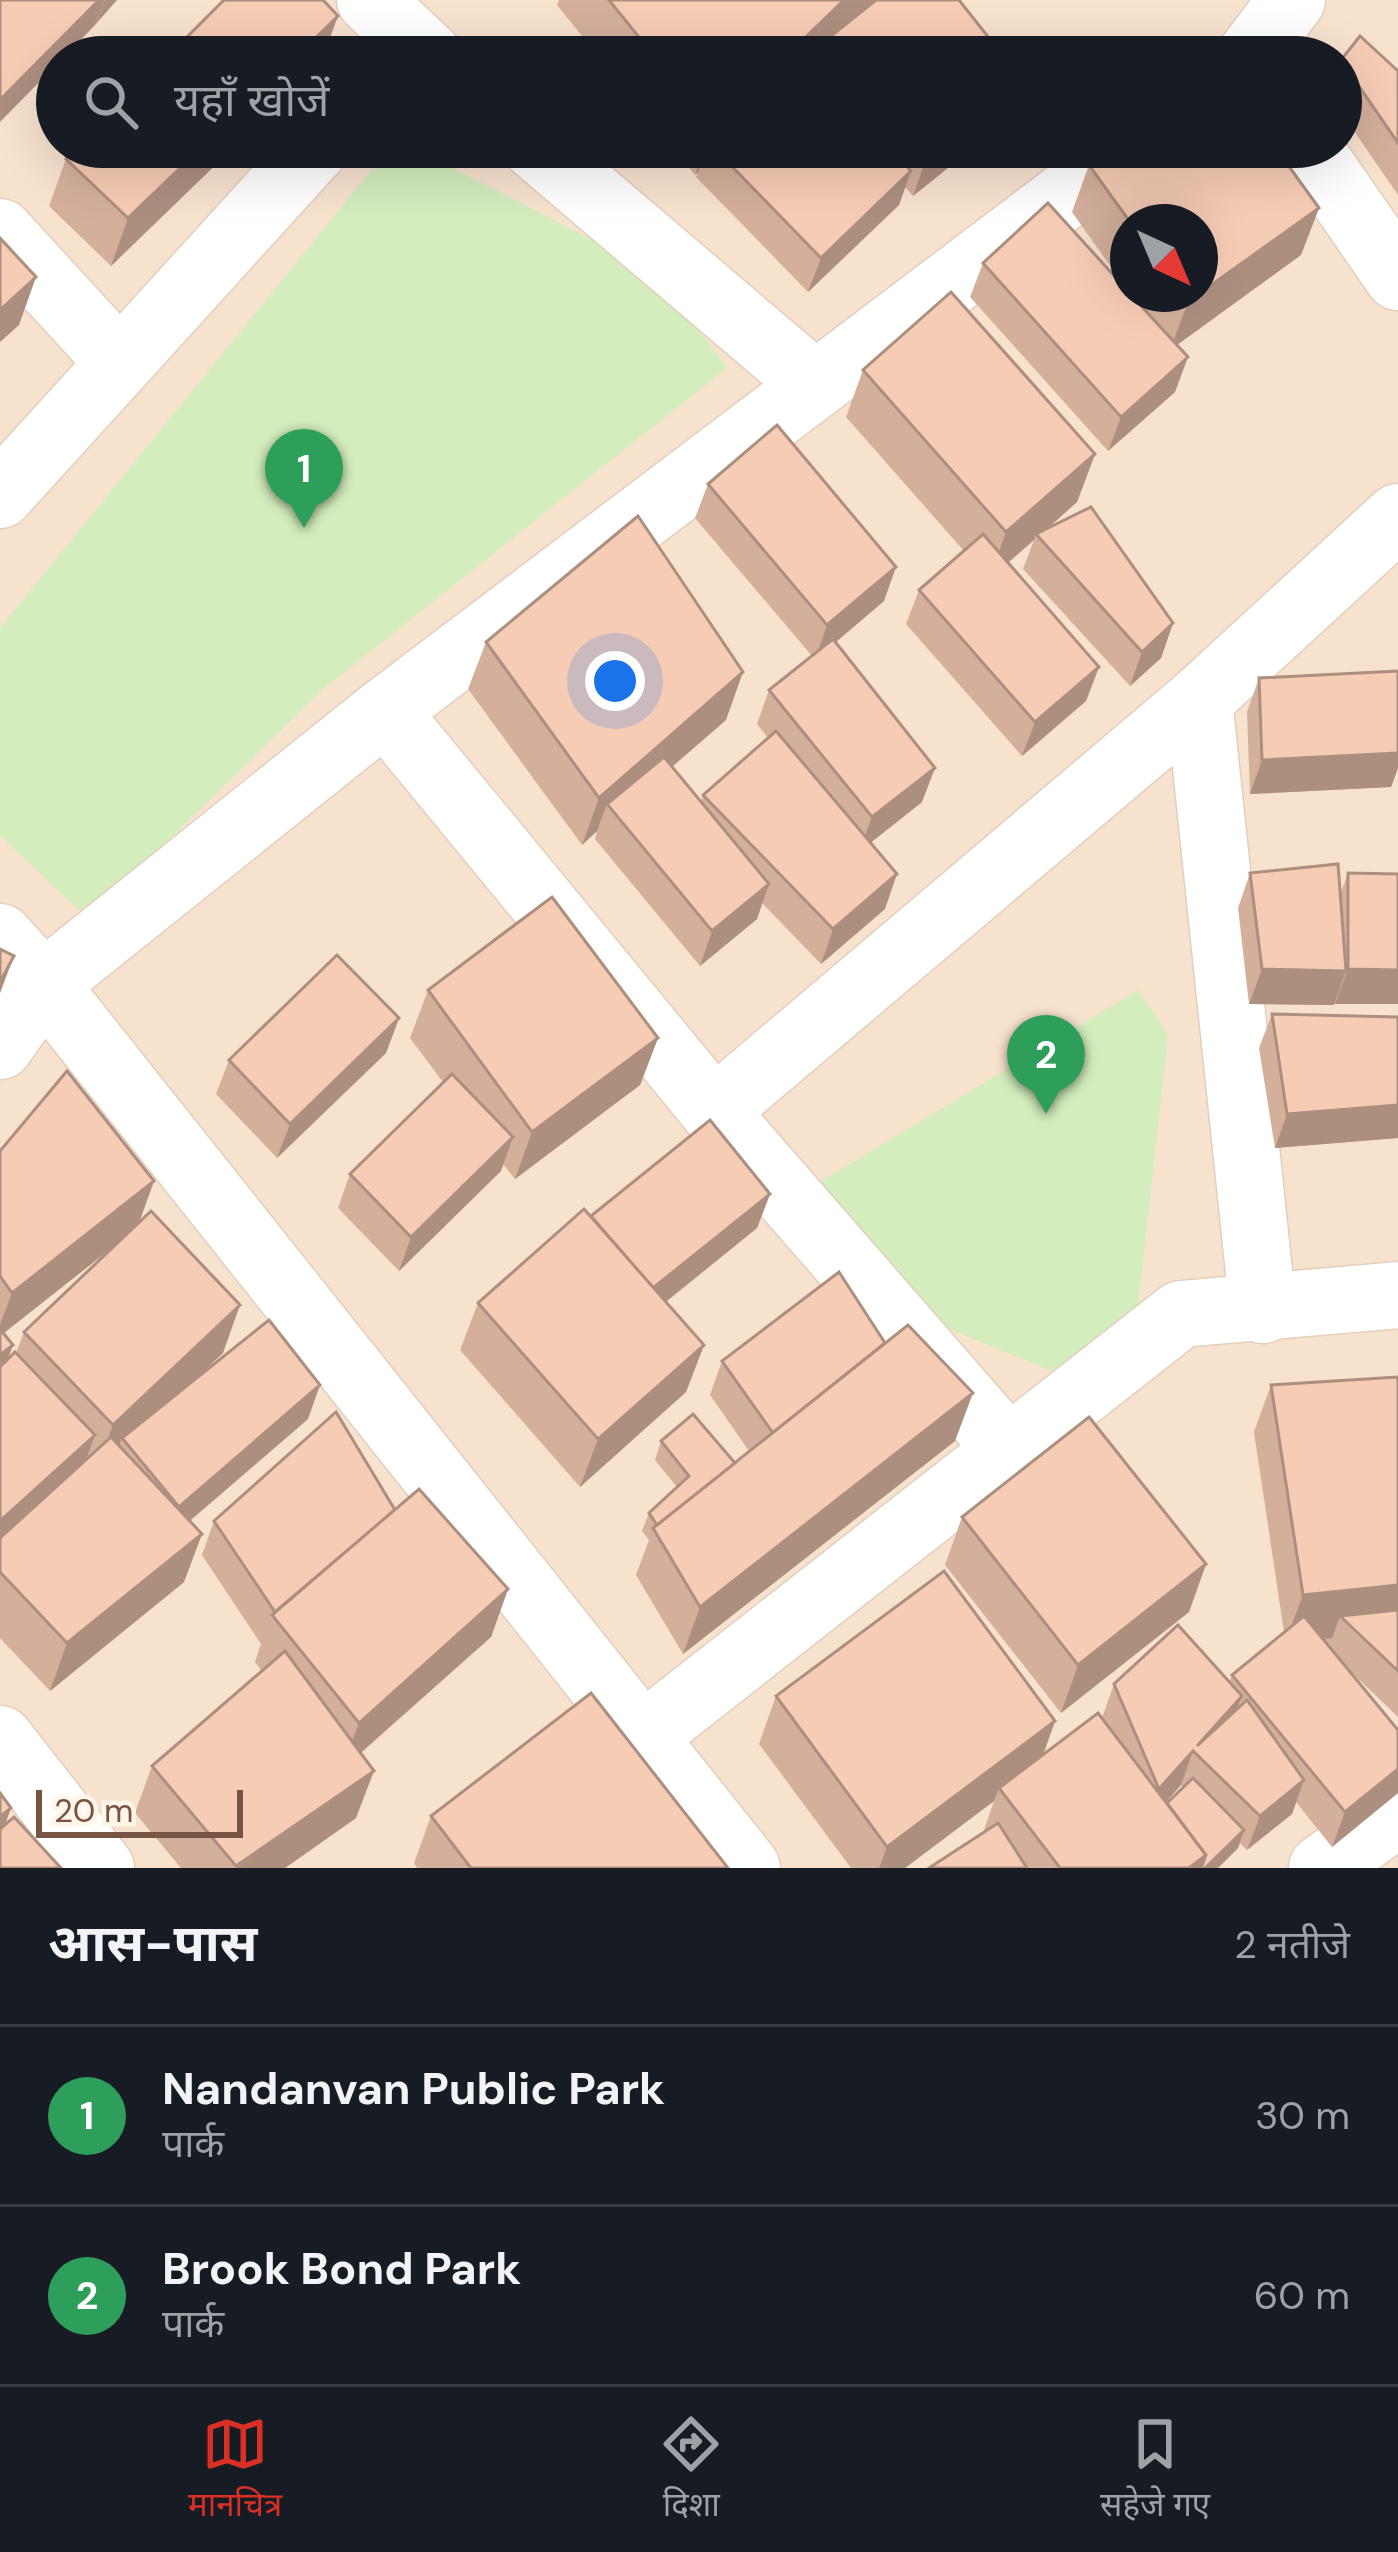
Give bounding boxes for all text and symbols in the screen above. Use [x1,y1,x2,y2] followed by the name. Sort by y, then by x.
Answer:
[36,36,1362,168] search box
[78,69,144,135] icon: search
[174,71,329,130] text: यहाँ खोजें
[1110,204,1218,312] north arrow
[265,429,343,528] pin: 1
[585,651,645,711] your location
[1007,1015,1085,1114] pin: 2
[36,1784,243,1837] scale bar
[54,1789,133,1832] text: 20 m
[48,1910,257,1977] text: आस-पास
[1234,1919,1350,1970] text: 2 नतीजे
[162,2059,665,2118] text: Nandanvan Public Park
[80,2090,94,2141] text: 1
[1255,2090,1350,2141] text: 30 m
[162,2118,224,2169] text: पार्क
[162,2239,521,2298] text: Brook Bond Park
[76,2270,98,2321] text: 2
[1254,2270,1350,2321] text: 60 m
[162,2298,224,2349] text: पार्क
[188,2411,282,2529] tab: मानचित्र
[658,2411,724,2529] tab: दिशा
[1100,2411,1210,2529] tab: सहेजे गए

